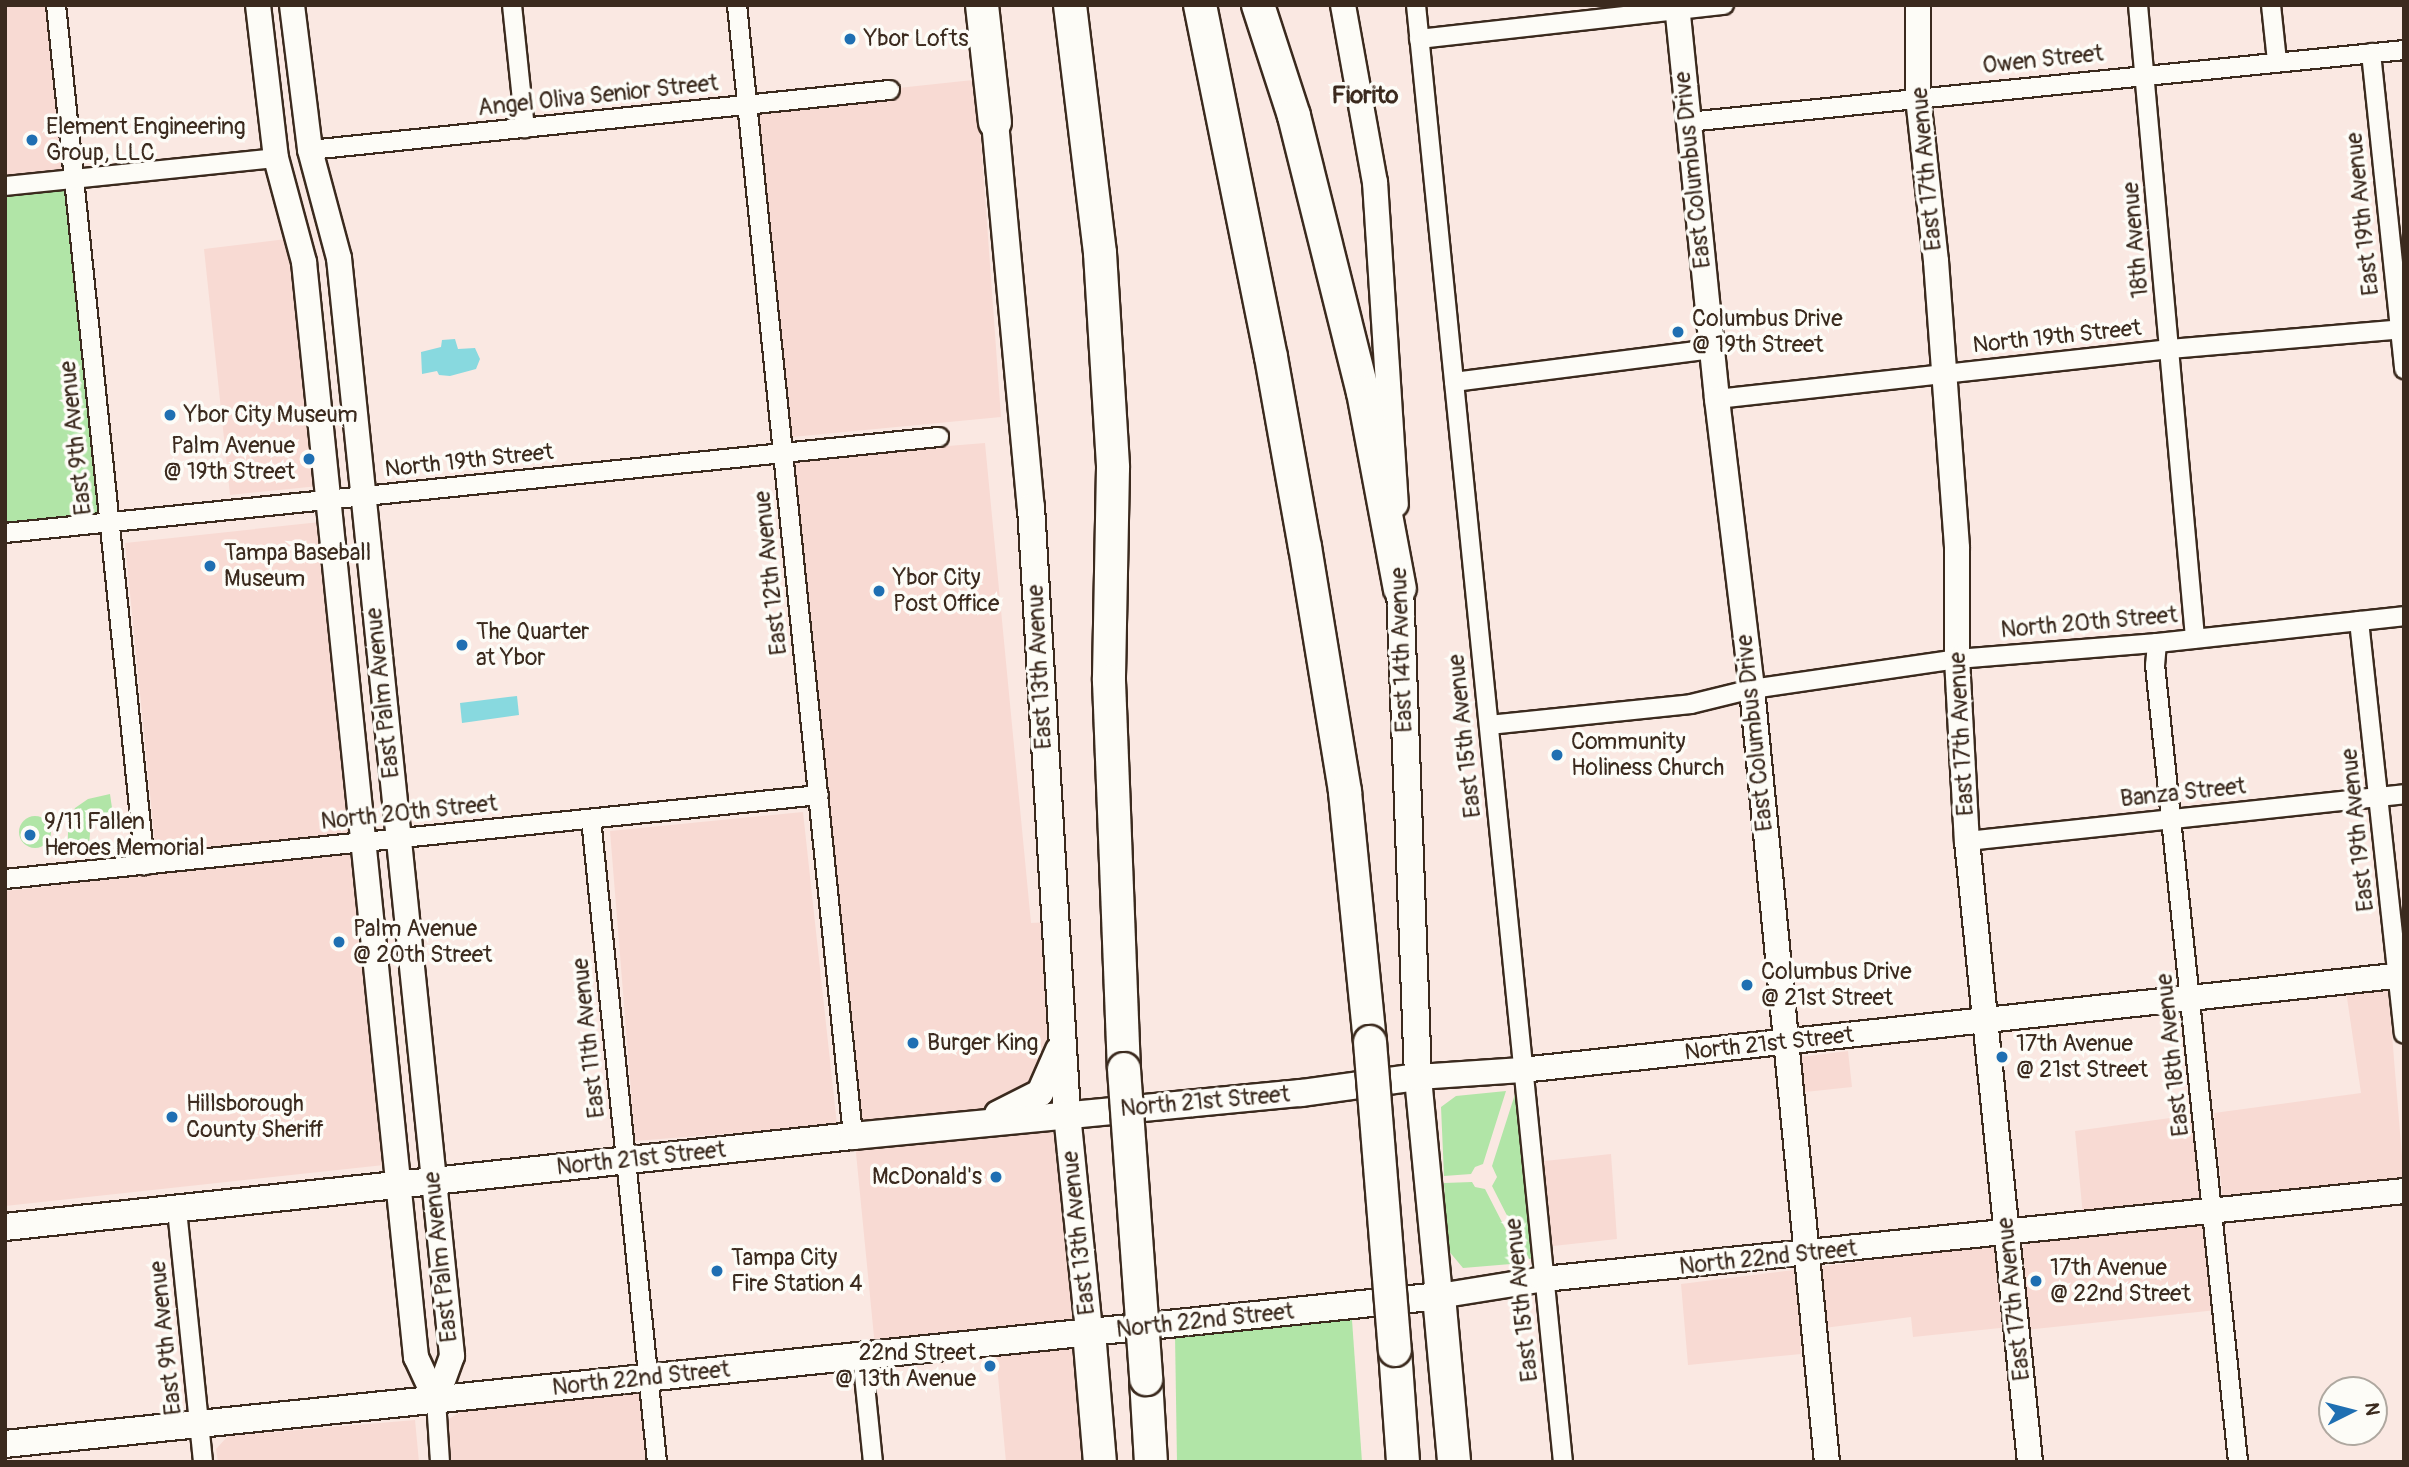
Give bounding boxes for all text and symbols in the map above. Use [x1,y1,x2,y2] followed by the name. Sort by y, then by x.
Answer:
[864,25,968,53] place label: Ybor Lofts
[842,31,858,47] marker: Ybor Lofts
[1981,40,2105,80] street label: Owen Street
[476,70,720,122] street label: Angel Oliva Senior Street
[1669,70,1717,270] street label: East Columbus Drive
[1331,82,1399,110] district label: Fiorito
[1906,86,1948,252] street label: East 17th Avenue
[46,113,246,167] place label: Element Engineering Group, LLC
[2341,131,2385,297] street label: East 19th Avenue
[24,132,40,148] marker: Element Engineering Group, LLC
[2117,181,2155,299] street label: 18th Avenue
[1692,305,1843,359] place label: Columbus Drive @ 19th Street
[1971,314,2143,360] street label: North 19th Street
[1670,324,1686,340] marker: Columbus Drive @ 19th Street
[54,360,98,516] street label: East 9th Avenue
[184,401,358,429] place label: Ybor City Museum
[162,407,178,423] marker: Ybor City Museum
[163,432,295,486] place label: Palm Avenue @ 19th Street
[383,438,555,484] street label: North 19th Street
[301,451,317,467] marker: Palm Avenue @ 19th Street
[749,490,793,656] street label: East 12th Avenue
[224,539,371,593] place label: Tampa Baseball Museum
[202,558,218,574] marker: Tampa Baseball Museum
[893,564,999,618] place label: Ybor City Post Office
[1385,567,1419,733] street label: East 14th Avenue
[871,583,887,599] marker: Ybor City Post Office
[1022,584,1058,750] street label: East 13th Avenue
[2000,602,2178,644] street label: North 20th Street
[360,606,406,780] street label: East Palm Avenue
[476,618,589,672] place label: The Quarter at Ybor
[1731,633,1779,833] street label: East Columbus Drive
[454,637,470,653] marker: The Quarter at Ybor
[1944,651,1980,817] street label: East 17th Avenue
[1443,653,1487,819] street label: East 15th Avenue
[1571,728,1724,782] place label: Community Holiness Church
[1549,747,1565,763] marker: Community Holiness Church
[2336,747,2380,913] street label: East 19th Avenue
[2119,773,2247,813] street label: Banza Street
[319,790,499,836] street label: North 20th Street
[44,808,205,862] place label: 9/11 Fallen Heroes Memorial
[22,827,38,843] marker: 9/11 Fallen Heroes Memorial
[353,915,492,969] place label: Palm Avenue @ 20th Street
[331,934,347,950] marker: Palm Avenue @ 20th Street
[567,957,611,1119] street label: East 11th Avenue
[1761,958,1912,1012] place label: Columbus Drive @ 21st Street
[2151,972,2195,1138] street label: East 18th Avenue
[1739,977,1755,993] marker: Columbus Drive @ 21st Street
[1683,1021,1855,1067] street label: North 21st Street
[927,1029,1038,1057] place label: Burger King
[2016,1030,2148,1084] place label: 17th Avenue @ 21st Street
[905,1035,921,1051] marker: Burger King
[1994,1049,2010,1065] marker: 17th Avenue @ 21st Street
[1119,1081,1291,1123] street label: North 21st Street
[186,1090,324,1144] place label: Hillsborough County Sheriff
[164,1109,180,1125] marker: Hillsborough County Sheriff
[555,1136,727,1182] street label: North 21st Street
[1057,1150,1101,1316] street label: East 13th Avenue
[872,1163,982,1191] place label: McDonald's
[988,1169,1004,1185] marker: McDonald's
[418,1170,464,1344] street label: East Palm Avenue
[1992,1216,2036,1382] street label: East 17th Avenue
[1500,1217,1544,1383] street label: East 15th Avenue
[1678,1235,1858,1281] street label: North 22nd Street
[731,1244,863,1298] place label: Tampa City Fire Station 4
[2050,1254,2191,1308] place label: 17th Avenue @ 22nd Street
[144,1260,188,1416] street label: East 9th Avenue
[709,1263,725,1279] marker: Tampa City Fire Station 4
[2028,1273,2044,1289] marker: 17th Avenue @ 22nd Street
[1115,1298,1295,1344] street label: North 22nd Street
[835,1339,976,1393] place label: 22nd Street @ 13th Avenue
[551,1356,731,1402] street label: North 22nd Street
[982,1358,998,1374] marker: 22nd Street @ 13th Avenue
[2318,1376,2388,1446] north arrow
[2359,1401,2385,1417] text: N

